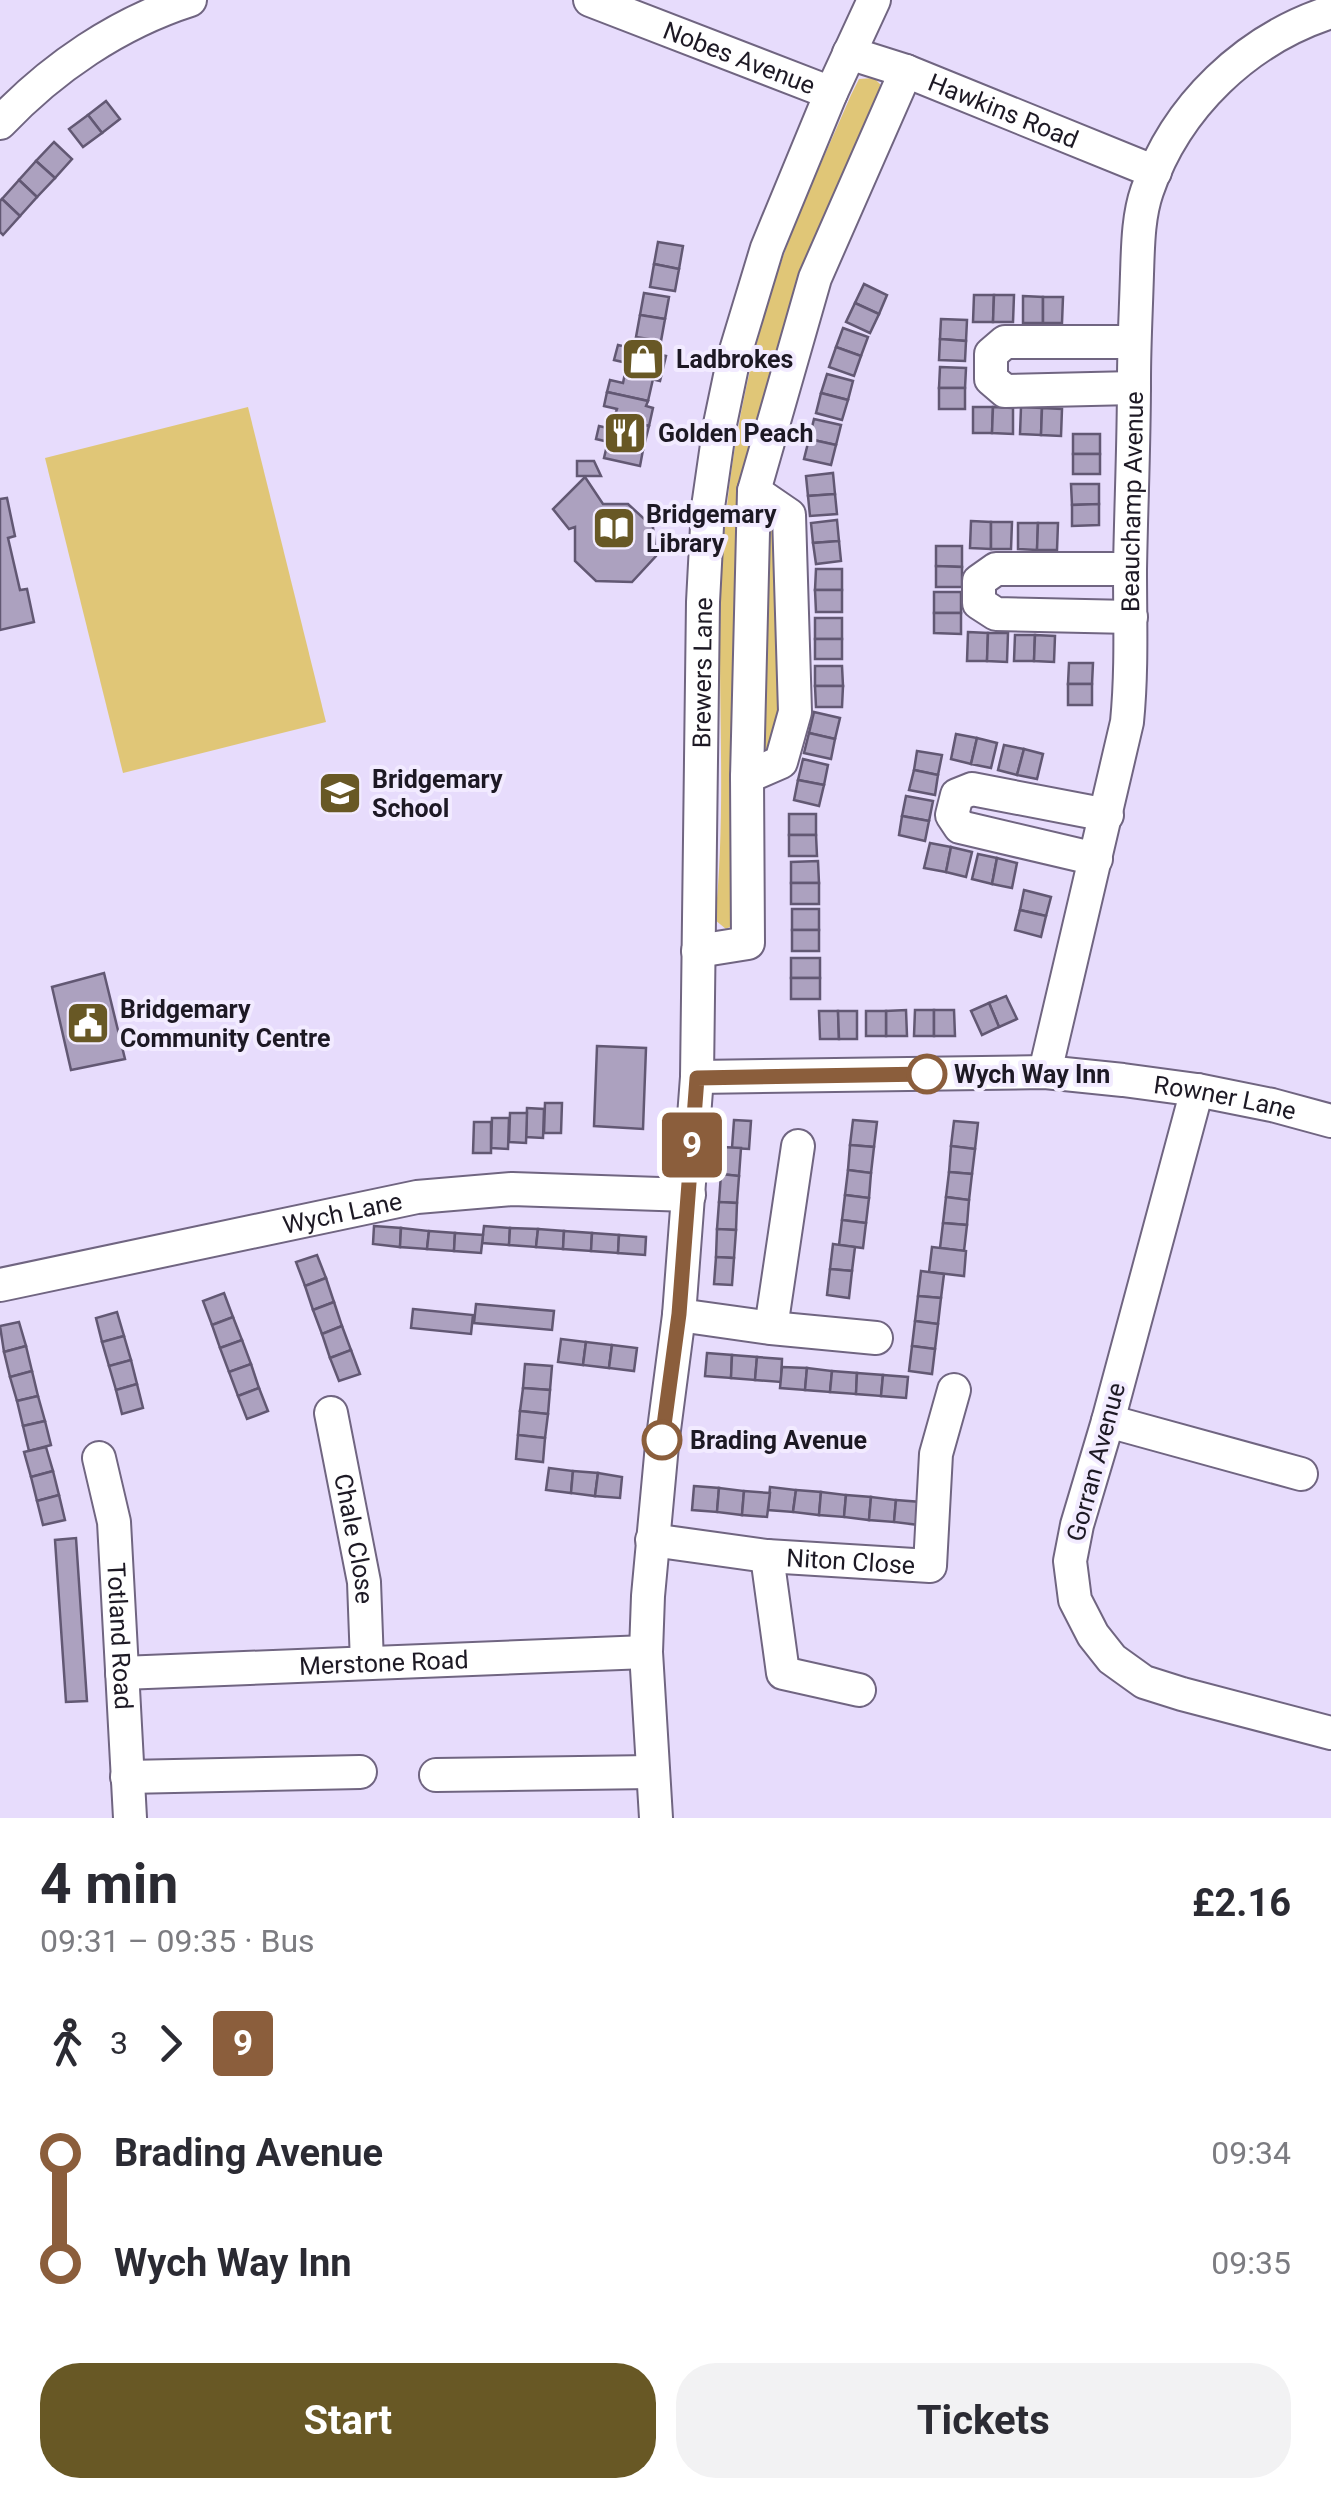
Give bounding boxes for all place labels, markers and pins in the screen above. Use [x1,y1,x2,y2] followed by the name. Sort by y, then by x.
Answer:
[620,336,666,382] shop icon: Ladbrokes
[676,345,793,374] place label: Ladbrokes
[602,410,648,456] restaurant icon: Golden Peach
[658,419,813,448] place label: Golden Peach
[646,500,777,558] place label: Bridgemary Library
[591,505,637,551] library icon: Bridgemary Library
[372,765,503,823] place label: Bridgemary School
[317,770,363,816] school or university icon: Bridgemary School
[120,995,330,1053] place label: Bridgemary Community Centre
[65,1000,111,1046] public building icon: Bridgemary Community Centre
[908,1055,946,1093] marker: Wych Way Inn
[954,1060,1110,1089] place label: Wych Way Inn
[643,1421,681,1459] marker: Brading Avenue
[690,1426,867,1455] place label: Brading Avenue

